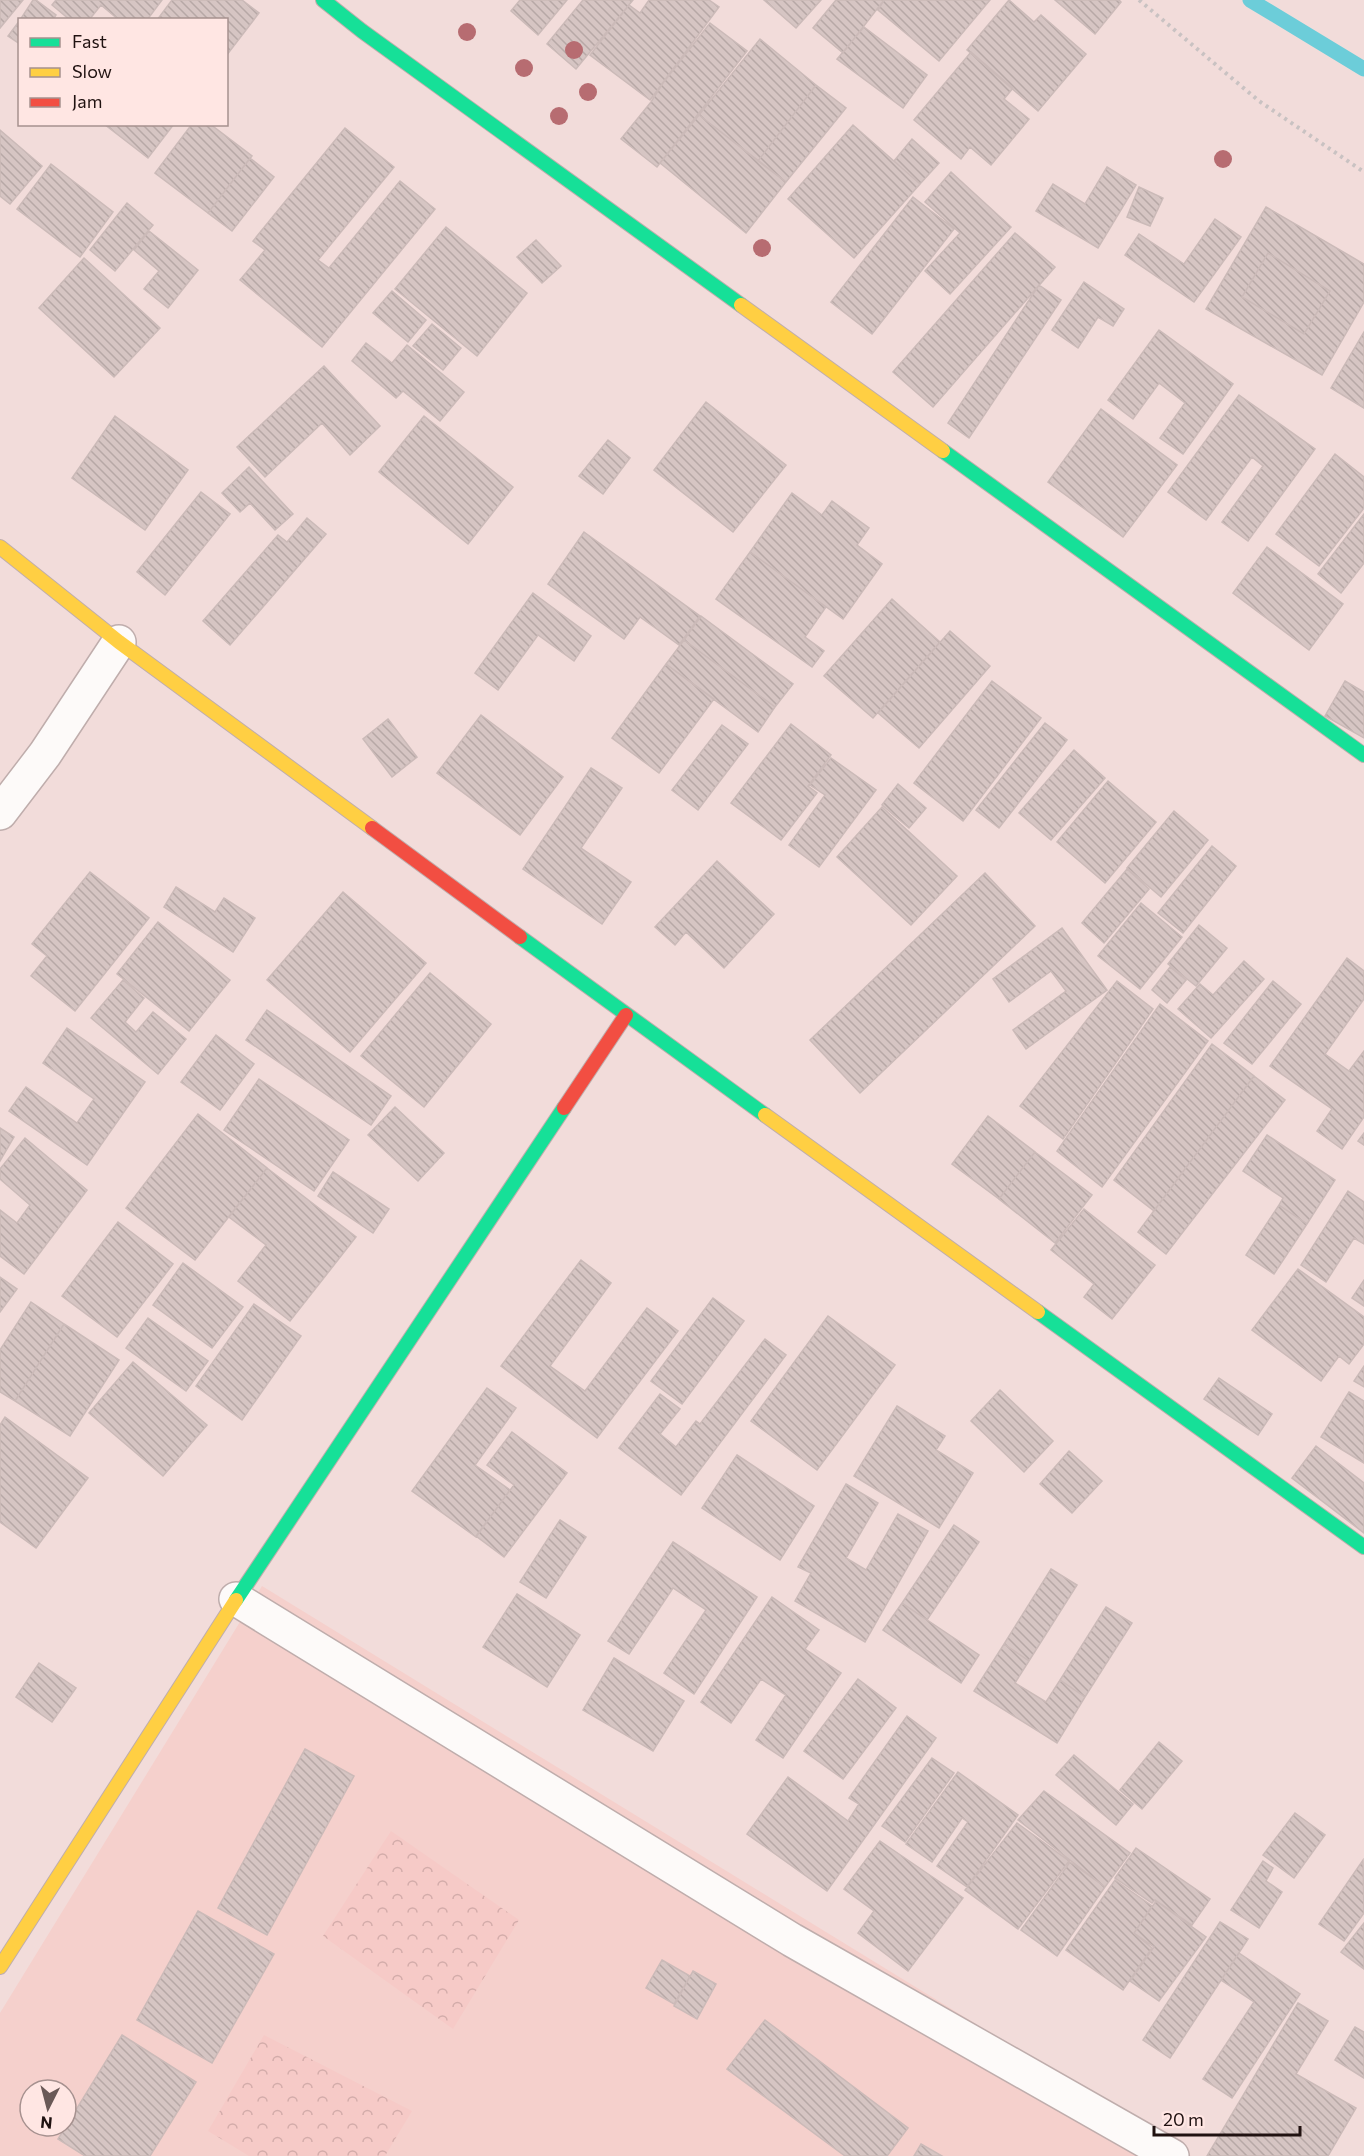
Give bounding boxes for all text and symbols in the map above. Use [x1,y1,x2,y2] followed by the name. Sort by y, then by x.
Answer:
[18,18,228,126] legend
[72,30,107,52] text: Fast
[72,60,112,82] text: Slow
[72,90,102,112] text: Jam
[18,2078,78,2138] north arrow
[1154,2099,1300,2137] scale bar
[1163,2108,1204,2130] text: 20 m
[39,2113,53,2133] text: N

